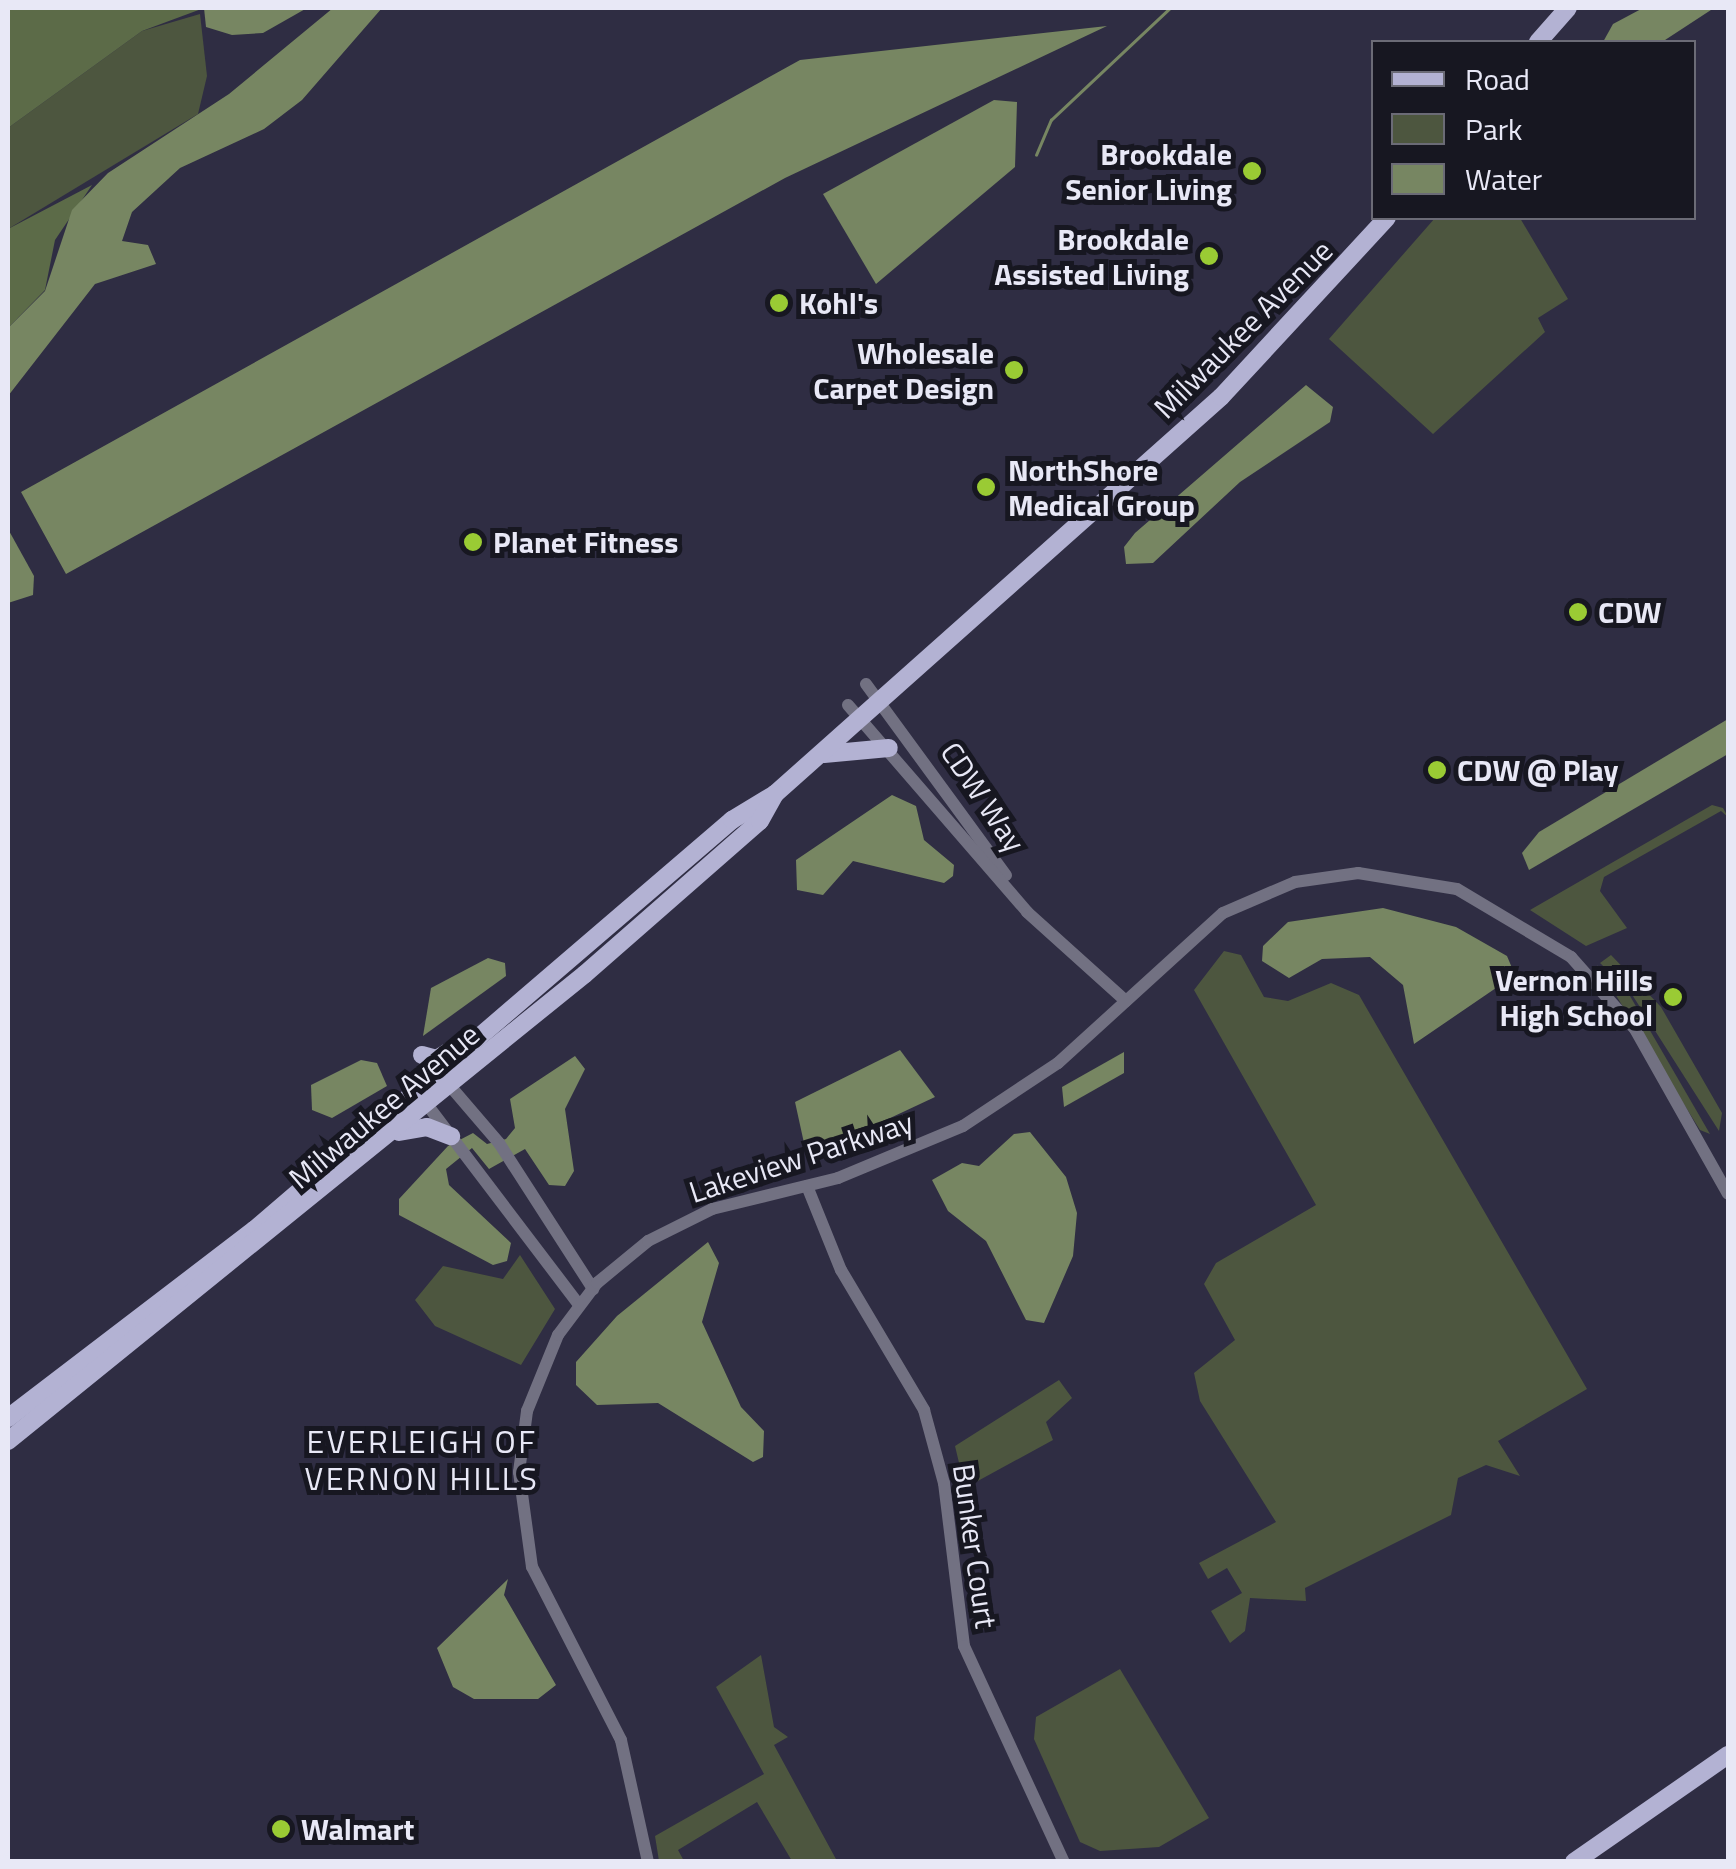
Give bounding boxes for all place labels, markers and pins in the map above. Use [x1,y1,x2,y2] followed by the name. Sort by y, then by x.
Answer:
[1065,136,1232,206] place label: Brookdale Senior Living
[1241,160,1263,182] marker: Brookdale Senior Living
[994,221,1189,292] place label: Brookdale Assisted Living
[1198,245,1220,267] marker: Brookdale Assisted Living
[799,285,878,321] place label: Kohl's
[768,292,790,314] marker: Kohl's
[813,335,994,406] place label: Wholesale Carpet Design
[1003,359,1025,381] marker: Wholesale Carpet Design
[1008,452,1195,522] place label: NorthShore Medical Group
[973,474,999,500] marker: NorthShore Medical Group
[493,524,678,560] place label: Planet Fitness
[462,531,484,553] marker: Planet Fitness
[1598,594,1661,630] place label: CDW
[1567,601,1589,623] marker: CDW
[1457,752,1619,788] place label: CDW @ Play
[1426,759,1448,781] marker: CDW @ Play
[1495,962,1653,1032] place label: Vernon Hills High School
[1662,986,1684,1008] marker: Vernon Hills High School
[301,1811,414,1847] place label: Walmart
[270,1818,292,1840] marker: Walmart

